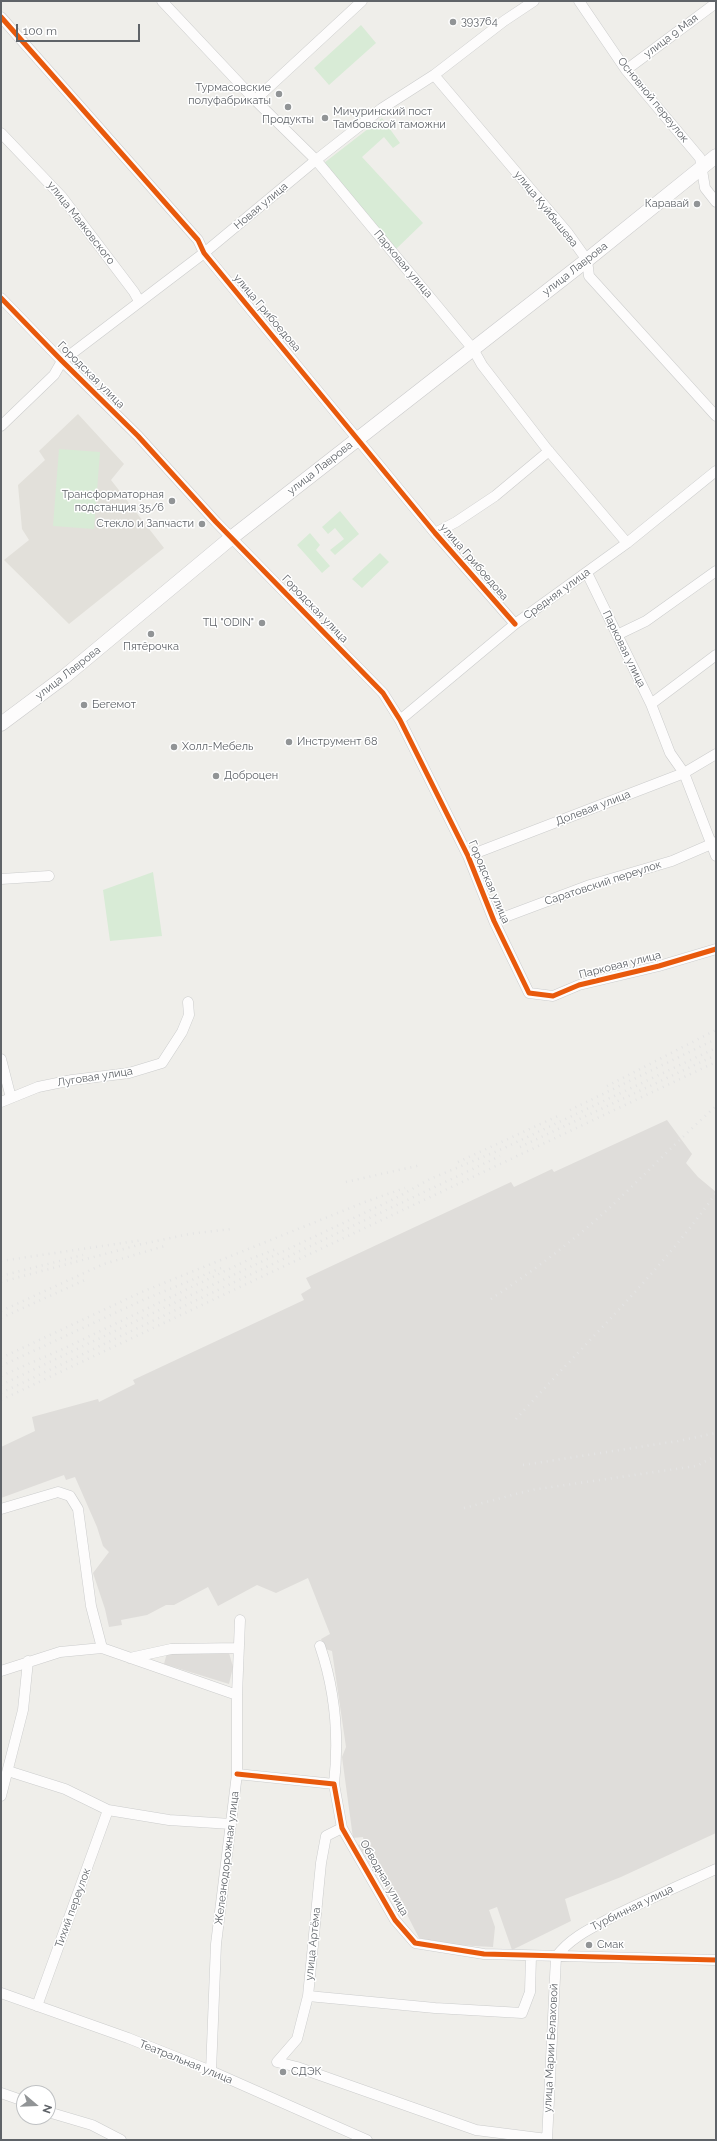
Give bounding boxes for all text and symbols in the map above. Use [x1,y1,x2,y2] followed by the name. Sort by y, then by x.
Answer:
[641,11,701,61] street label: улица 9 Мая
[461,15,498,29] place label: 393764
[18,16,142,42] scale bar
[448,17,458,27] marker: 393764
[23,24,57,38] text: 100 m
[615,55,691,145] street label: Основной переулок
[188,81,271,107] place label: Турмасовские полуфабрикаты
[274,89,284,99] marker: Турмасовские полуфабрикаты
[283,102,293,112] marker: Продукты
[333,105,446,131] place label: Мичуринский пост Тамбовской таможни
[262,113,314,127] place label: Продукты
[320,113,330,123] marker: Мичуринский пост Тамбовской таможни
[511,168,581,250] street label: улица Куйбышева
[44,179,118,267] street label: улица Маяковского
[231,180,291,232] street label: Новая улица
[645,197,689,211] place label: Каравай
[692,199,702,209] marker: Каравай
[371,228,435,300] street label: Парковая улица
[540,239,610,299] street label: улица Лаврова
[231,271,303,355] street label: улица Грибоедова
[55,339,127,411] street label: Городская улица
[285,438,355,498] street label: улица Лаврова
[62,488,164,514] place label: Трансформаторная подстанция 35/6
[167,496,177,506] marker: Трансформаторная подстанция 35/6
[96,517,194,531] place label: Стекло и Запчасти
[197,519,207,529] marker: Стекло и Запчасти
[437,521,511,603] street label: улица Грибоедова
[521,565,593,623] street label: Средняя улица
[279,572,351,646] street label: Городская улица
[600,608,648,690] street label: Парковая улица
[203,616,254,630] place label: ТЦ "ODIN"
[257,618,267,628] marker: ТЦ "ODIN"
[146,629,156,639] marker: Пятёрочка
[123,640,179,654] place label: Пятёрочка
[33,643,103,703] street label: улица Лаврова
[92,698,136,712] place label: Бегемот
[79,700,89,710] marker: Бегемот
[297,735,377,749] place label: Инструмент 68
[284,737,294,747] marker: Инструмент 68
[182,740,253,754] place label: Холл-Мебель
[169,742,179,752] marker: Холл-Мебель
[224,769,278,783] place label: Доброцен
[211,771,221,781] marker: Доброцен
[554,788,632,828] street label: Долевая улица
[465,838,513,926] street label: Городская улица
[543,858,663,908] street label: Саратовский переулок
[578,948,662,982] street label: Парковая улица
[56,1065,134,1089] street label: Луговая улица
[212,1790,242,1926] street label: Железнодорожная улица
[357,1838,411,1918] street label: Обводная улица
[52,1866,94,1950] street label: Тихий переулок
[589,1882,675,1934] street label: Турбинная улица
[303,1907,323,1981] street label: улица Артёма
[597,1938,624,1952] place label: Смак
[584,1940,594,1950] marker: Смак
[541,1983,561,2113] street label: улица Марии Белаховой
[137,2037,235,2087] street label: Театральная улица
[291,2065,322,2079] place label: СДЭК
[278,2067,288,2077] marker: СДЭК
[16,2085,56,2125] north arrow
[39,2103,54,2115] text: N

